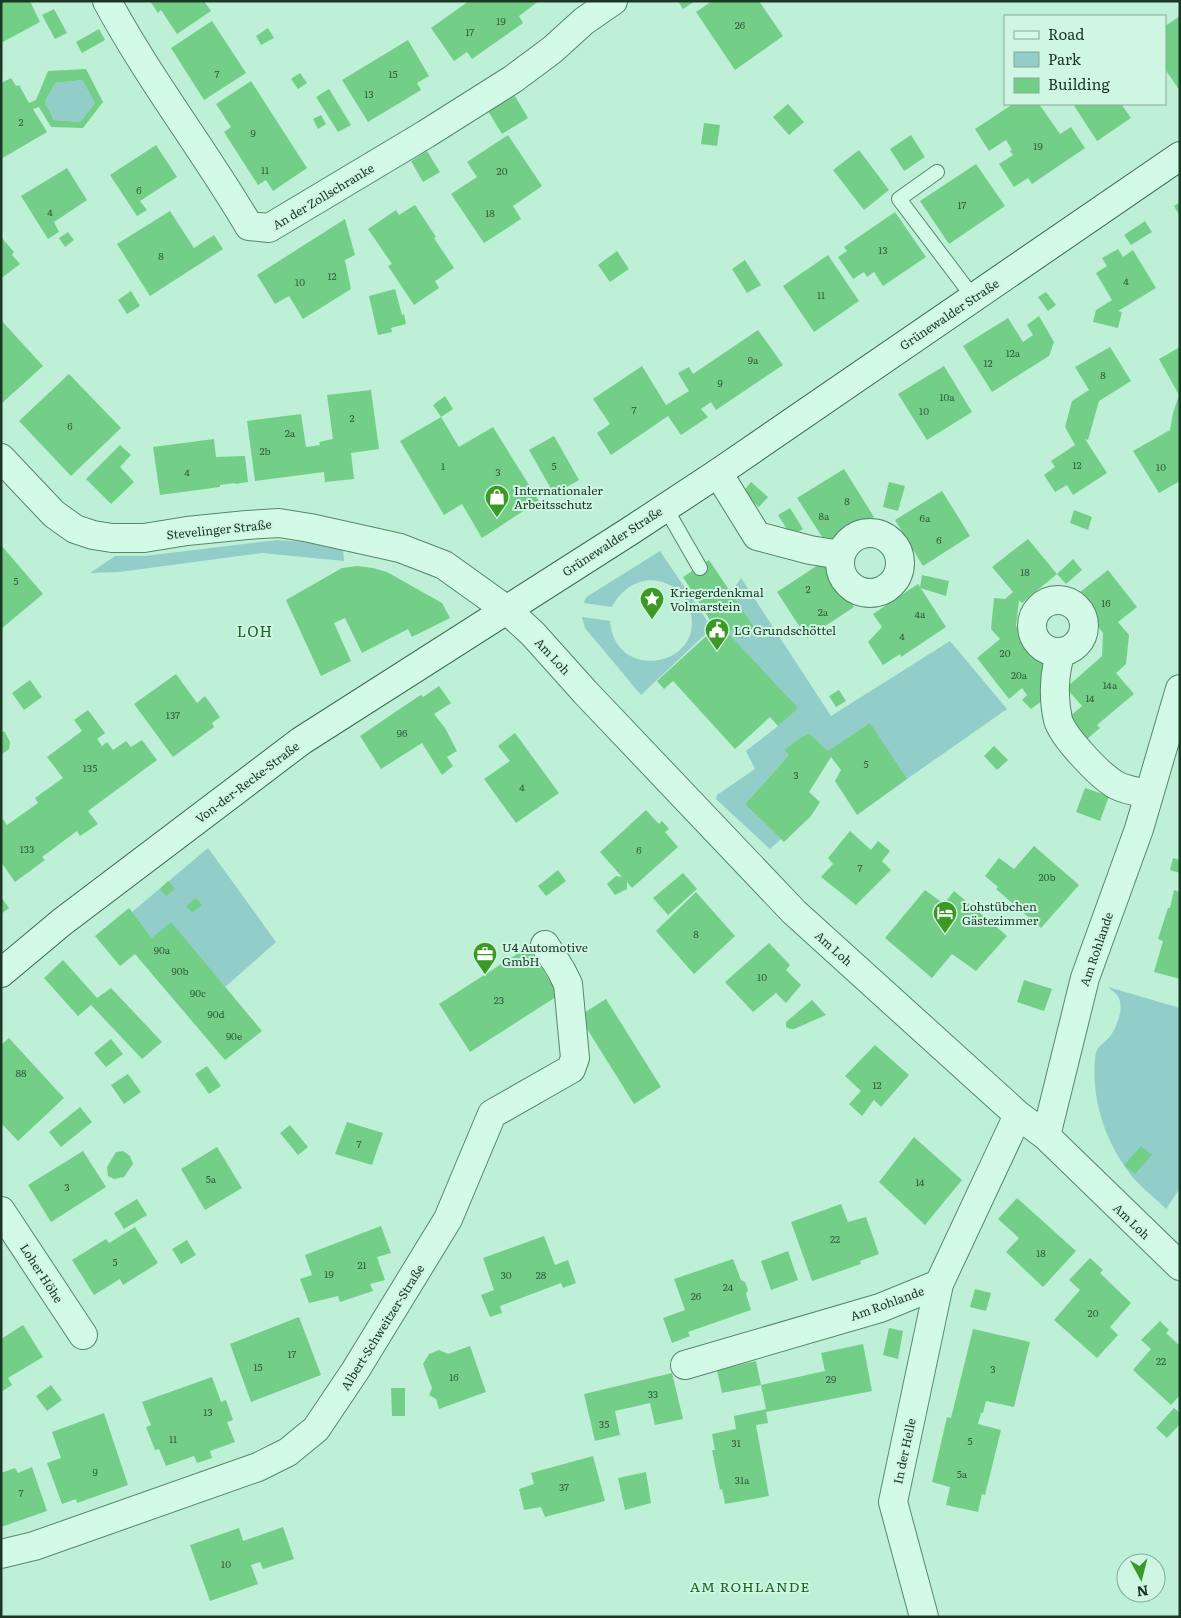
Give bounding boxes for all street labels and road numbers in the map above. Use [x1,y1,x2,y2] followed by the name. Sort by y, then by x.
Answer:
[269,159,377,233] street label: An der Zollschranke
[896,274,1002,354] street label: Grünewalder Straße
[558,502,666,580] street label: Grünewalder Straße
[166,515,272,543] street label: Stevelinger Straße
[531,633,575,679] street label: Am Loh
[191,737,303,827] street label: Von-der-Recke-Straße
[1075,909,1117,989] street label: Am Rohlande
[811,926,857,970] street label: Am Loh
[1110,1199,1154,1243] street label: Am Loh
[16,1240,68,1306] street label: Loher Höhe
[336,1260,428,1394] street label: Albert-Schweitzer-Straße
[848,1281,926,1325] street label: Am Rohlande
[888,1416,920,1486] street label: In der Helle

